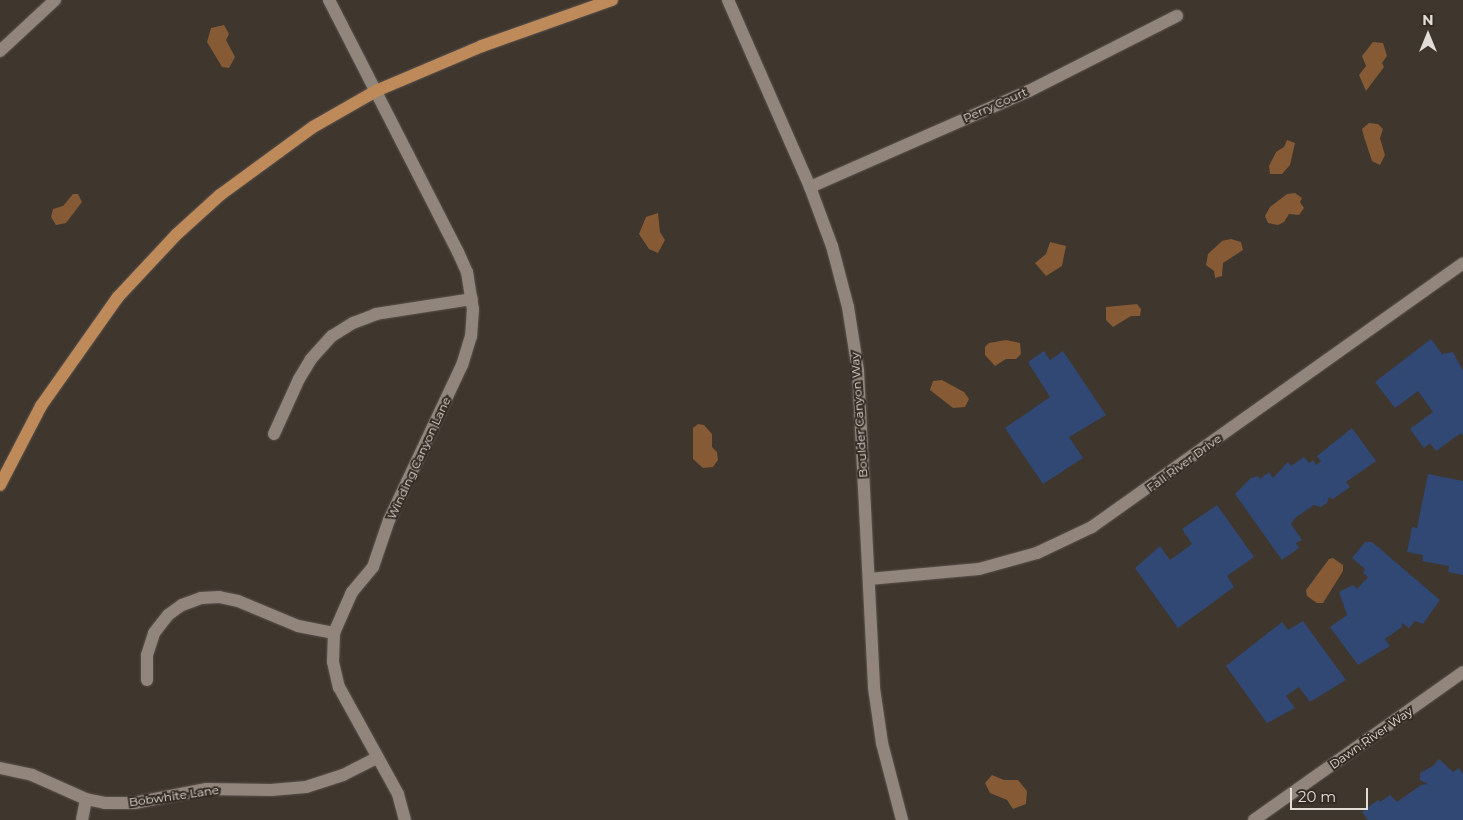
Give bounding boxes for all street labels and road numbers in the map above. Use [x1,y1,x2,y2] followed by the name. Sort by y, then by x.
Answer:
[961,84,1029,126] street label: Perry Court
[847,352,871,478] street label: Boulder Canyon Way
[384,395,454,521] street label: Winding Canyon Lane
[1144,431,1224,495] street label: Fall River Drive
[1327,704,1415,772] street label: Dawn River Way
[128,783,220,809] street label: Bobwhite Lane

